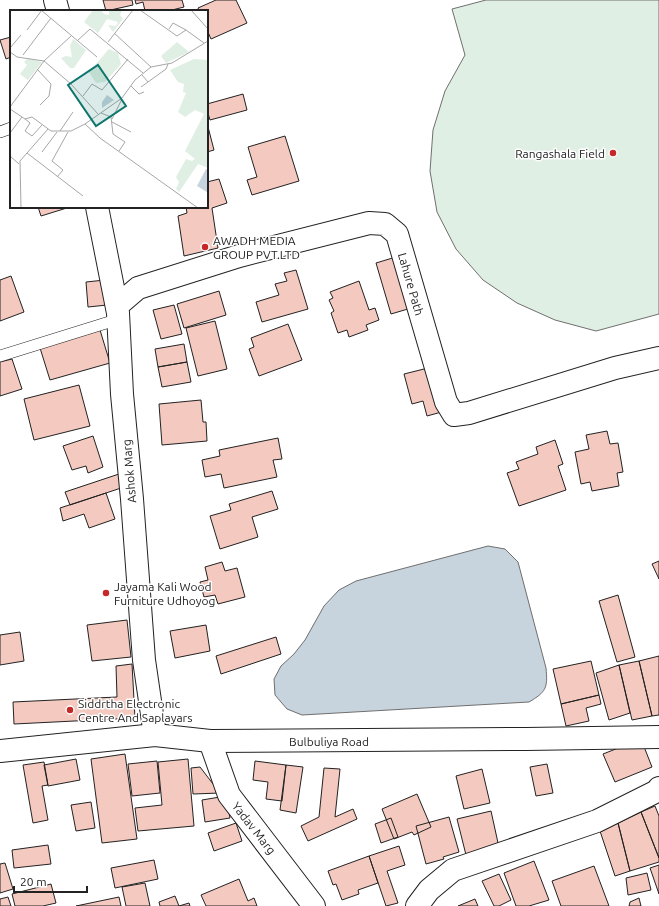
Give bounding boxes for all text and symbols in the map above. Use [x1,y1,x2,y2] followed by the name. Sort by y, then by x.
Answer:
[10,10,208,208] inset map
[515,147,605,160] place label: Rangashala Field
[608,148,618,158] marker: Rangashala Field
[213,234,300,261] place label: AWADH MEDIA GROUP PVT.LTD
[200,242,210,252] marker: AWADH MEDIA GROUP PVT.LTD
[396,251,426,317] street label: Lahure Path
[120,439,138,503] street label: Ashok Marg
[114,580,216,607] place label: Jayama Kali Wood Furniture Udhoyog
[101,588,111,598] marker: Jayama Kali Wood Furniture Udhoyog
[78,697,192,724] place label: Siddrtha Electronic Centre And Saplayars
[65,705,75,715] marker: Siddrtha Electronic Centre And Saplayars
[289,735,369,748] street label: Bulbuliya Road
[230,799,278,857] street label: Yadav Marg
[14,868,87,894] scale bar
[20,875,47,888] text: 20 m

